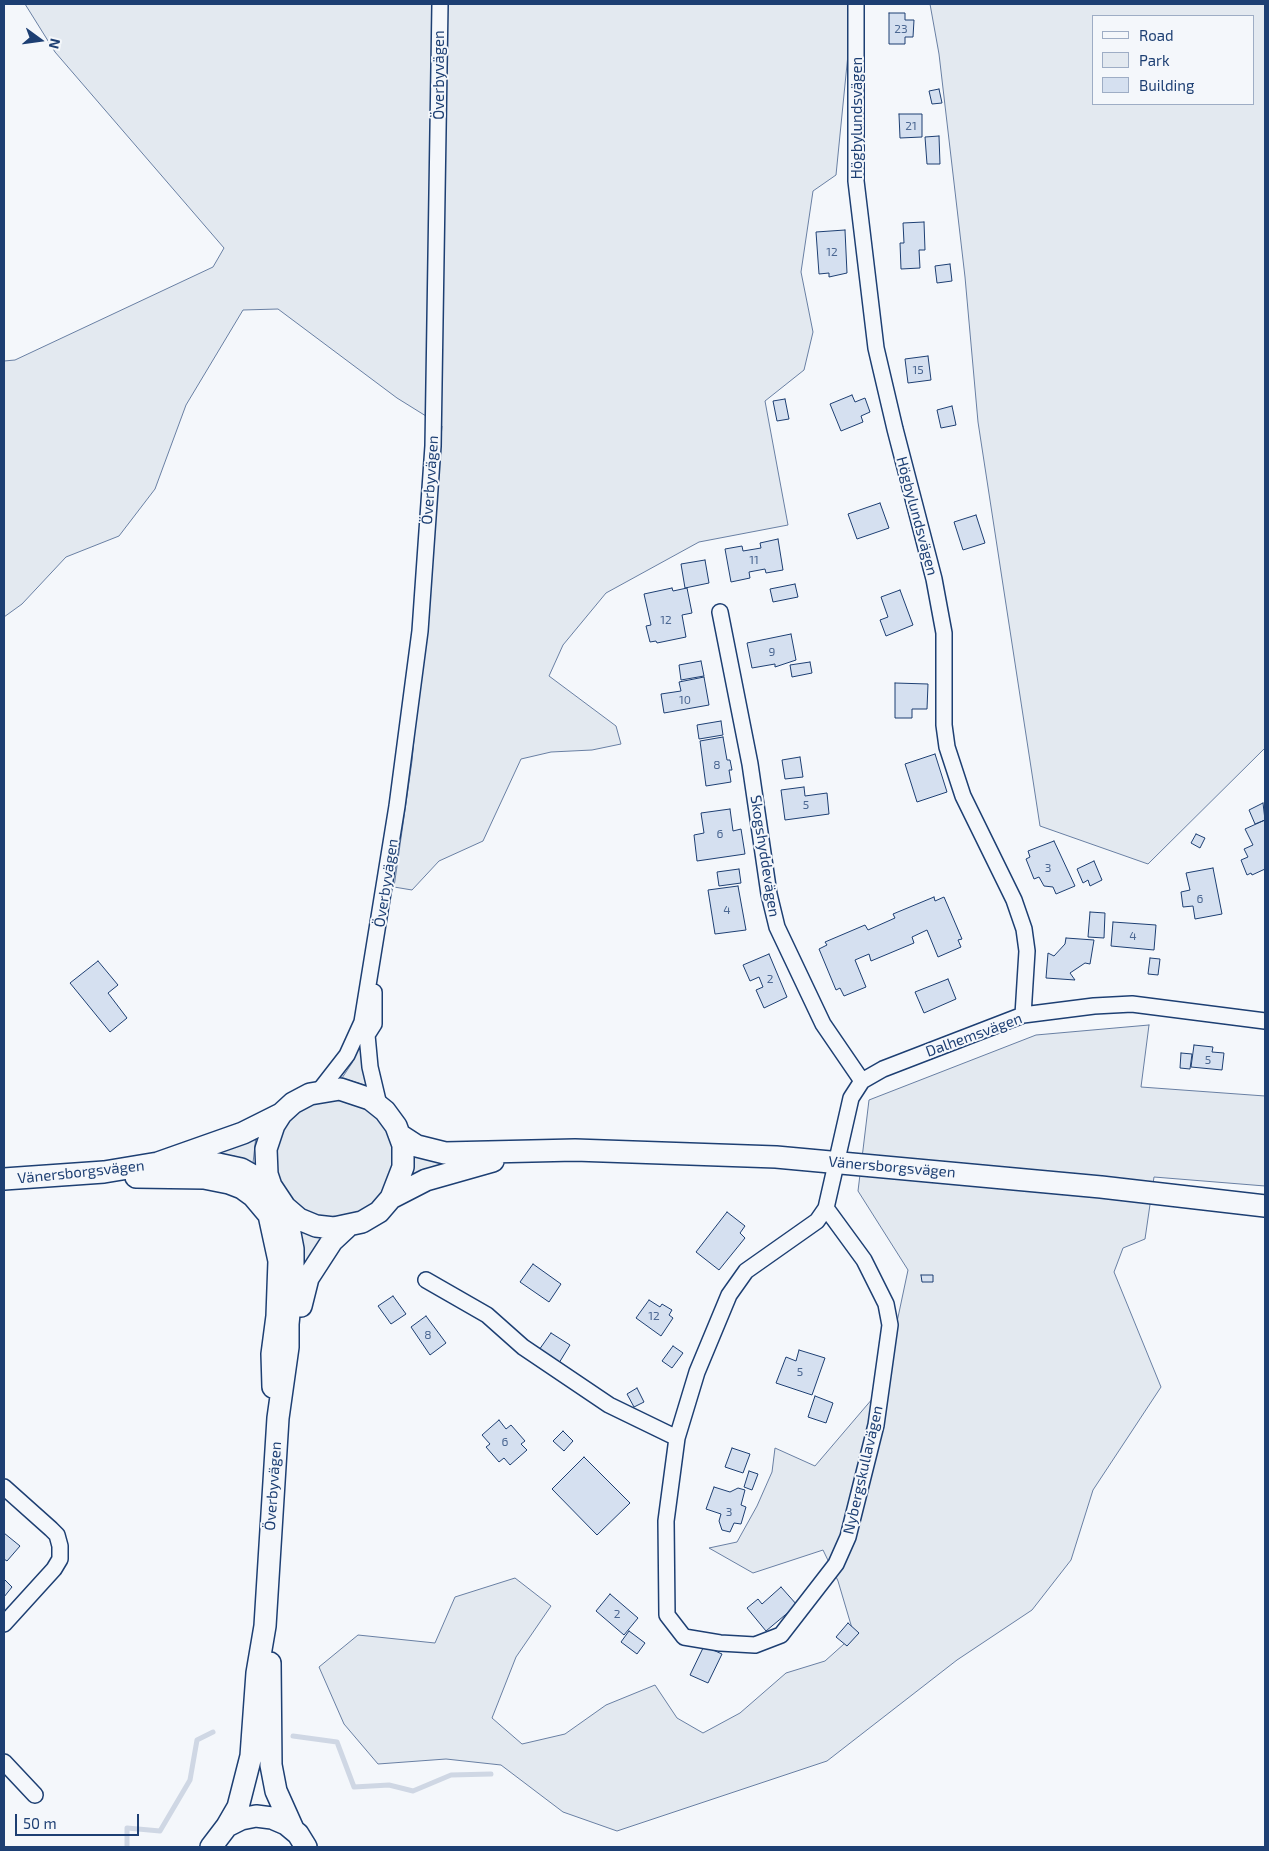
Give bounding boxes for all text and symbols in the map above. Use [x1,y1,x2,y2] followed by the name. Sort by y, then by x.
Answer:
[15,15,65,65] north arrow
[1092,15,1254,105] legend
[894,22,908,36] house number: 23
[1139,26,1174,44] text: Road
[430,30,448,120] street label: Överbyvägen
[46,37,65,51] text: N
[1139,51,1170,69] text: Park
[848,57,866,179] street label: Högbylundsvägen
[1139,76,1194,94] text: Building
[905,119,917,133] house number: 21
[826,245,838,259] house number: 12
[912,363,924,377] house number: 15
[418,435,442,525] street label: Överbyvägen
[892,455,942,577] street label: Högbylundsvägen
[749,553,759,567] house number: 11
[660,613,672,627] house number: 12
[769,645,775,659] house number: 9
[679,693,691,707] house number: 10
[713,758,721,772] house number: 8
[746,794,784,918] street label: Skogshyddevägen
[803,798,809,812] house number: 5
[717,827,723,841] house number: 6
[370,837,402,929] street label: Överbyvägen
[1045,861,1051,875] house number: 3
[1197,892,1203,906] house number: 6
[723,903,731,917] house number: 4
[1129,929,1137,943] house number: 4
[767,972,773,986] house number: 2
[923,1009,1025,1061] street label: Dalhemsvägen
[1205,1053,1211,1067] house number: 5
[828,1152,956,1182] street label: Vänersborgsvägen
[17,1156,145,1188] street label: Vänersborgsvägen
[648,1309,660,1323] house number: 12
[424,1328,432,1342] house number: 8
[797,1365,803,1379] house number: 5
[839,1404,887,1536] street label: Nybergskullavägen
[502,1435,508,1449] house number: 6
[261,1441,285,1531] street label: Överbyvägen
[726,1505,732,1519] house number: 3
[614,1607,620,1621] house number: 2
[18,1804,141,1836] scale bar
[23,1814,57,1832] text: 50 m

